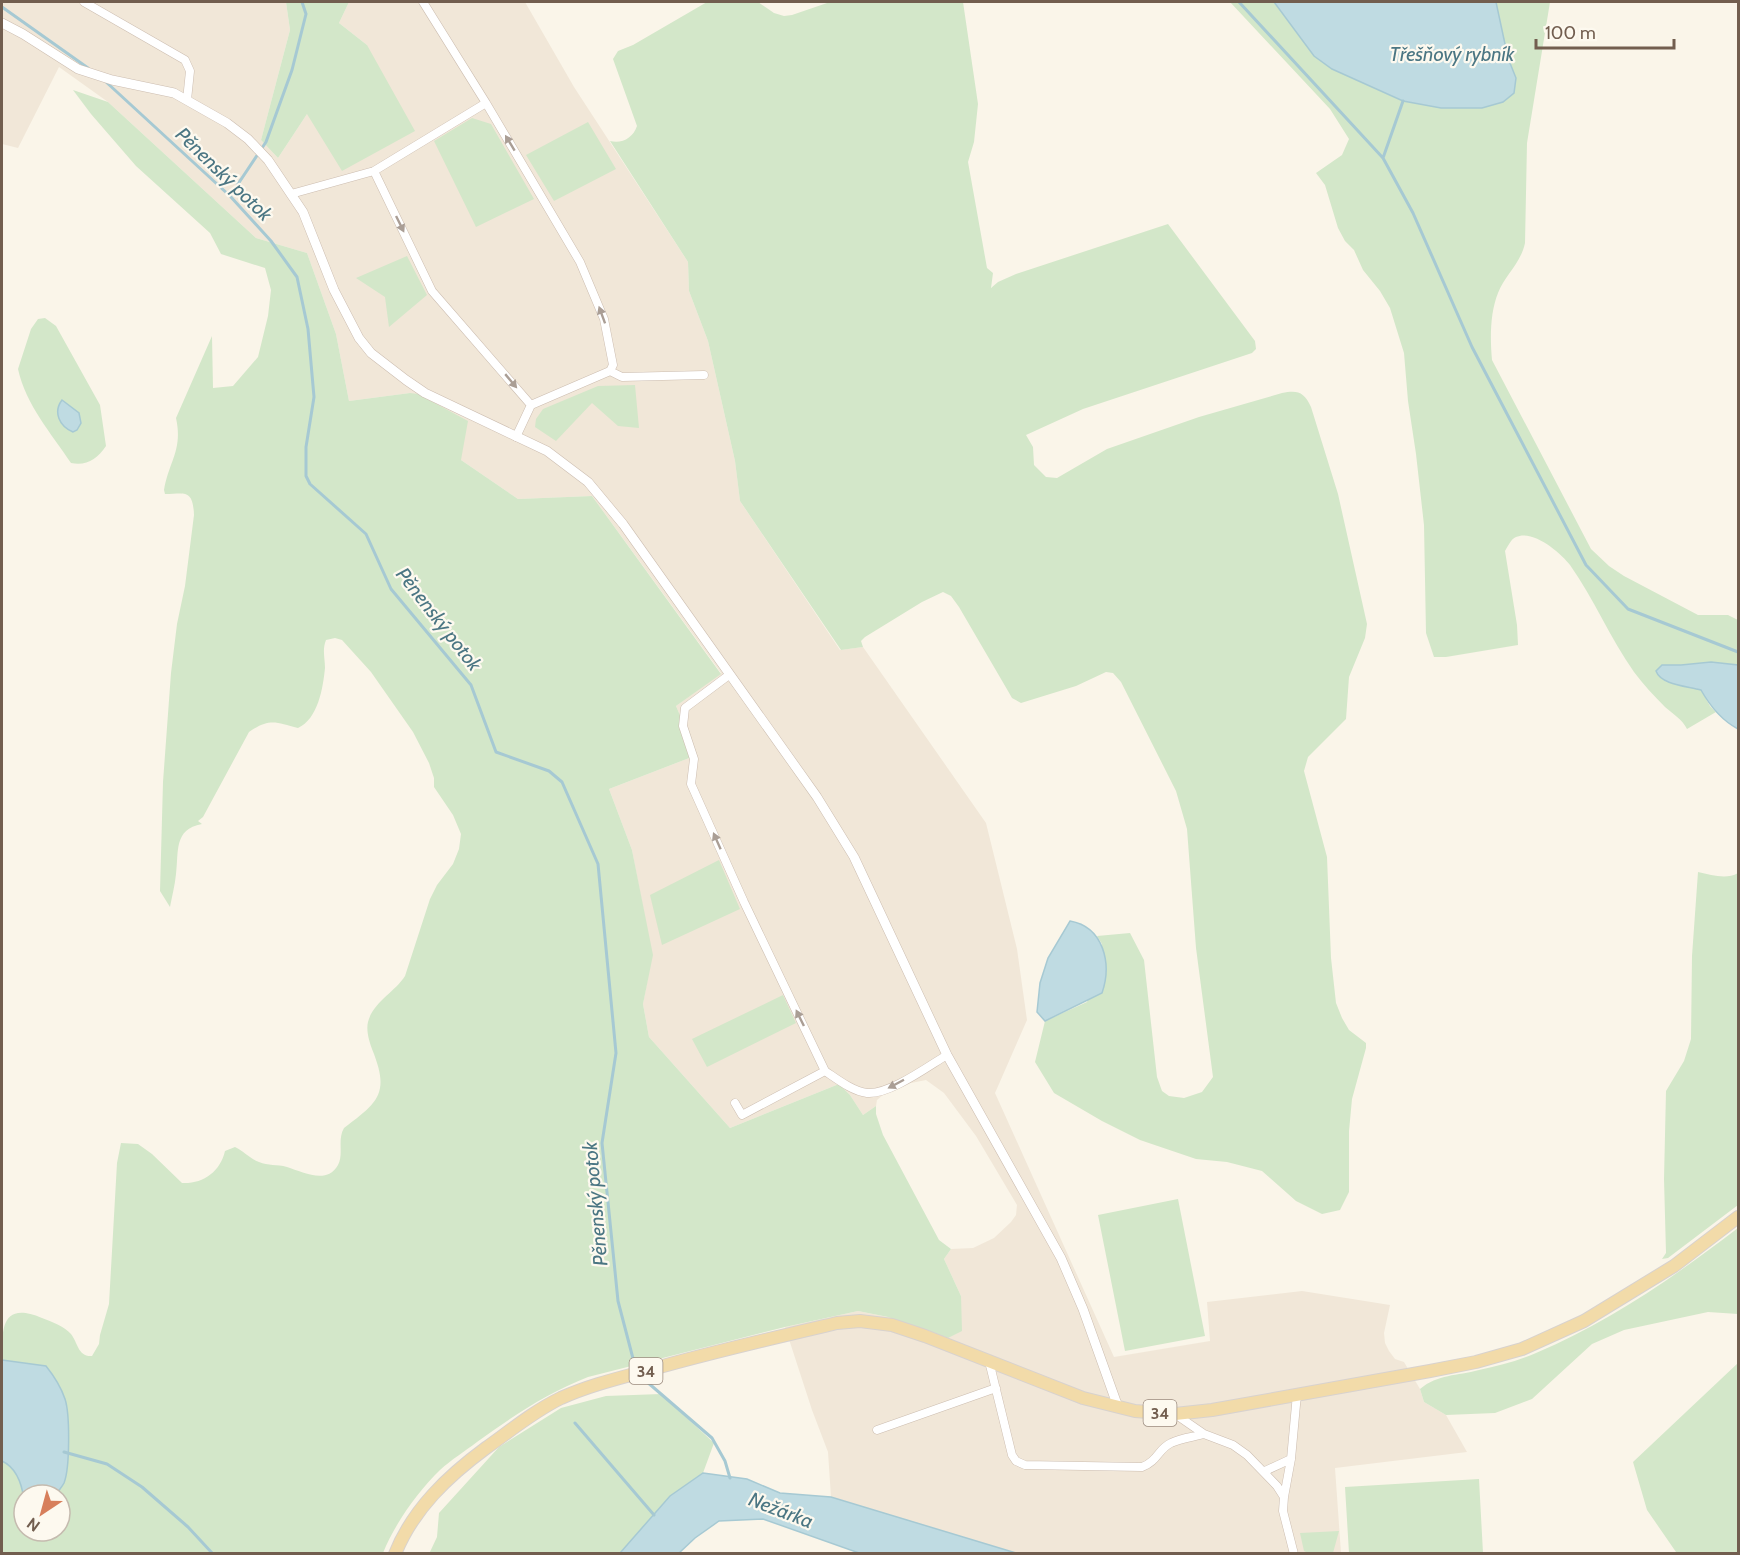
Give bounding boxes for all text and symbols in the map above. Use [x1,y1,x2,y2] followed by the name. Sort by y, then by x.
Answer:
[1536,12,1674,50] scale bar
[1545,22,1596,44] text: 100 m
[1390,42,1516,66] water label: Třešňový rybník
[171,122,278,227] water label: Pěnenský potok
[505,135,515,152] one-way arrow
[395,215,404,232] one-way arrow
[596,306,606,324] one-way arrow
[505,373,518,389] one-way arrow
[391,562,488,677] water label: Pěnenský potok
[712,832,722,850] one-way arrow
[795,1009,805,1027] one-way arrow
[888,1079,905,1089] one-way arrow
[577,1139,612,1267] water label: Pěnenský potok
[630,1358,662,1384] road number: 34
[1144,1400,1176,1426] road number: 34
[12,1483,72,1543] north arrow
[745,1487,817,1533] water label: Nežárka
[23,1514,44,1536] text: N

